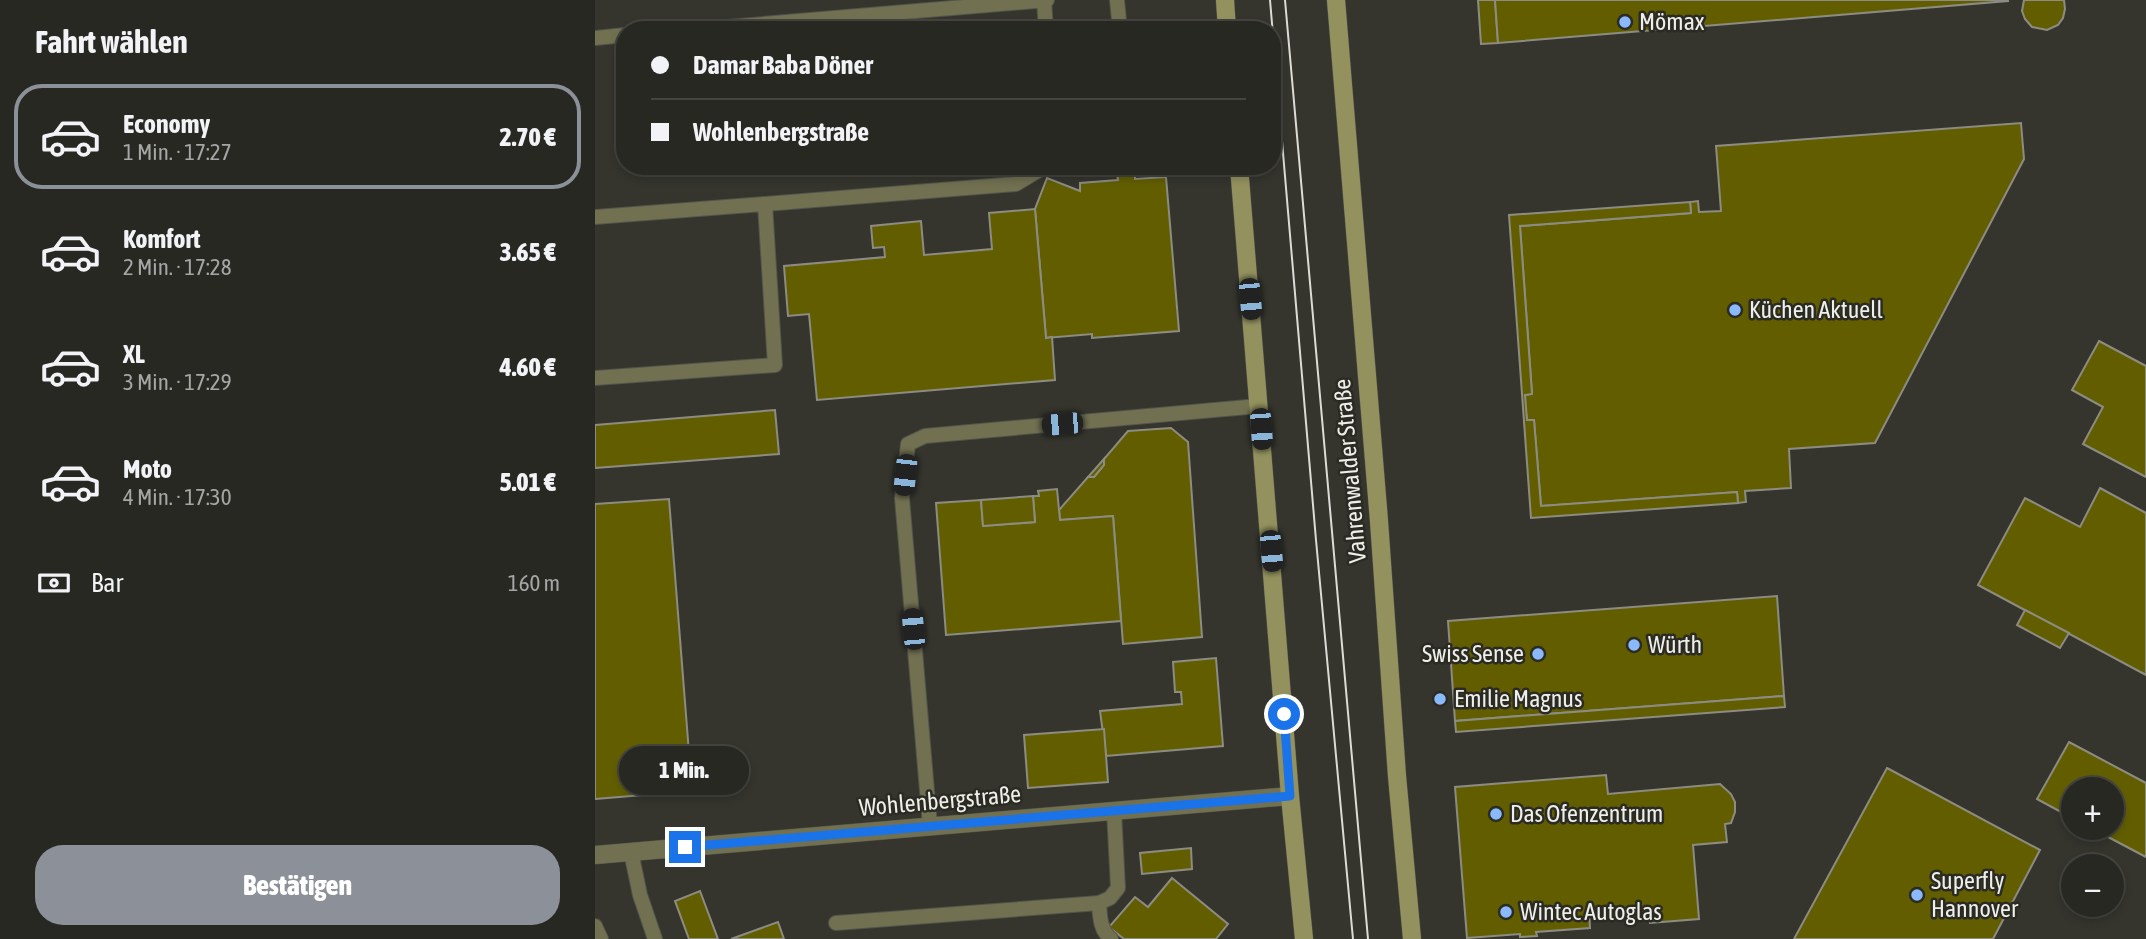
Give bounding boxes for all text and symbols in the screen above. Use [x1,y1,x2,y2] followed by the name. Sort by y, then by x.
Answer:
[1639,8,1705,35] place label: Mömax
[1617,14,1633,30] marker: Mömax
[35,23,188,60] text: Fahrt wählen
[693,50,873,80] text: Damar Baba Döner
[39,105,102,168] icon: car
[123,109,210,139] text: Economy
[693,117,869,147] text: Wohlenbergstraße
[499,122,556,152] text: 2.70 €
[123,139,231,165] text: 1 Min. · 17:27
[39,220,102,283] icon: car
[123,224,200,254] text: Komfort
[499,237,556,267] text: 3.65 €
[123,254,231,280] text: 2 Min. · 17:28
[1238,277,1263,321] car
[1749,296,1884,323] place label: Küchen Aktuell
[1727,302,1743,318] marker: Küchen Aktuell
[39,335,102,398] icon: car
[123,339,145,369] text: XL
[499,352,556,382] text: 4.60 €
[123,369,231,395] text: 3 Min. · 17:29
[1328,378,1371,564] street label: Vahrenwalder Straße
[1250,407,1273,451] car
[1041,412,1084,436] car
[39,450,102,513] icon: car
[893,453,918,497] car
[123,454,172,484] text: Moto
[499,467,556,497] text: 5.01 €
[123,484,231,510] text: 4 Min. · 17:30
[1259,529,1284,573] car
[35,564,73,602] icon: cash
[91,568,123,598] text: Bar
[508,570,560,596] text: 160 m
[901,607,926,651] car
[1648,631,1702,658] place label: Würth
[1626,637,1642,653] marker: Würth
[1422,640,1524,667] place label: Swiss Sense
[1530,646,1546,662] marker: Swiss Sense
[1454,685,1582,712] place label: Emilie Magnus
[1432,691,1448,707] marker: Emilie Magnus
[1268,698,1300,730] route start
[620,746,750,794] callout: 1 Min.
[659,757,709,783] text: 1 Min.
[2061,777,2124,917] map controls
[2061,777,2124,840] button: +
[858,780,1022,821] street label: Wohlenbergstraße
[1510,800,1663,827] place label: Das Ofenzentrum
[1488,806,1504,822] marker: Das Ofenzentrum
[669,831,701,863] route end
[35,845,560,925] button: Bestätigen
[2061,854,2124,917] button: −
[1931,867,2019,922] place label: Superfly Hannover
[1909,887,1925,903] marker: Superfly Hannover
[1520,898,1662,925] place label: Wintec Autoglas
[1498,904,1514,920] marker: Wintec Autoglas

